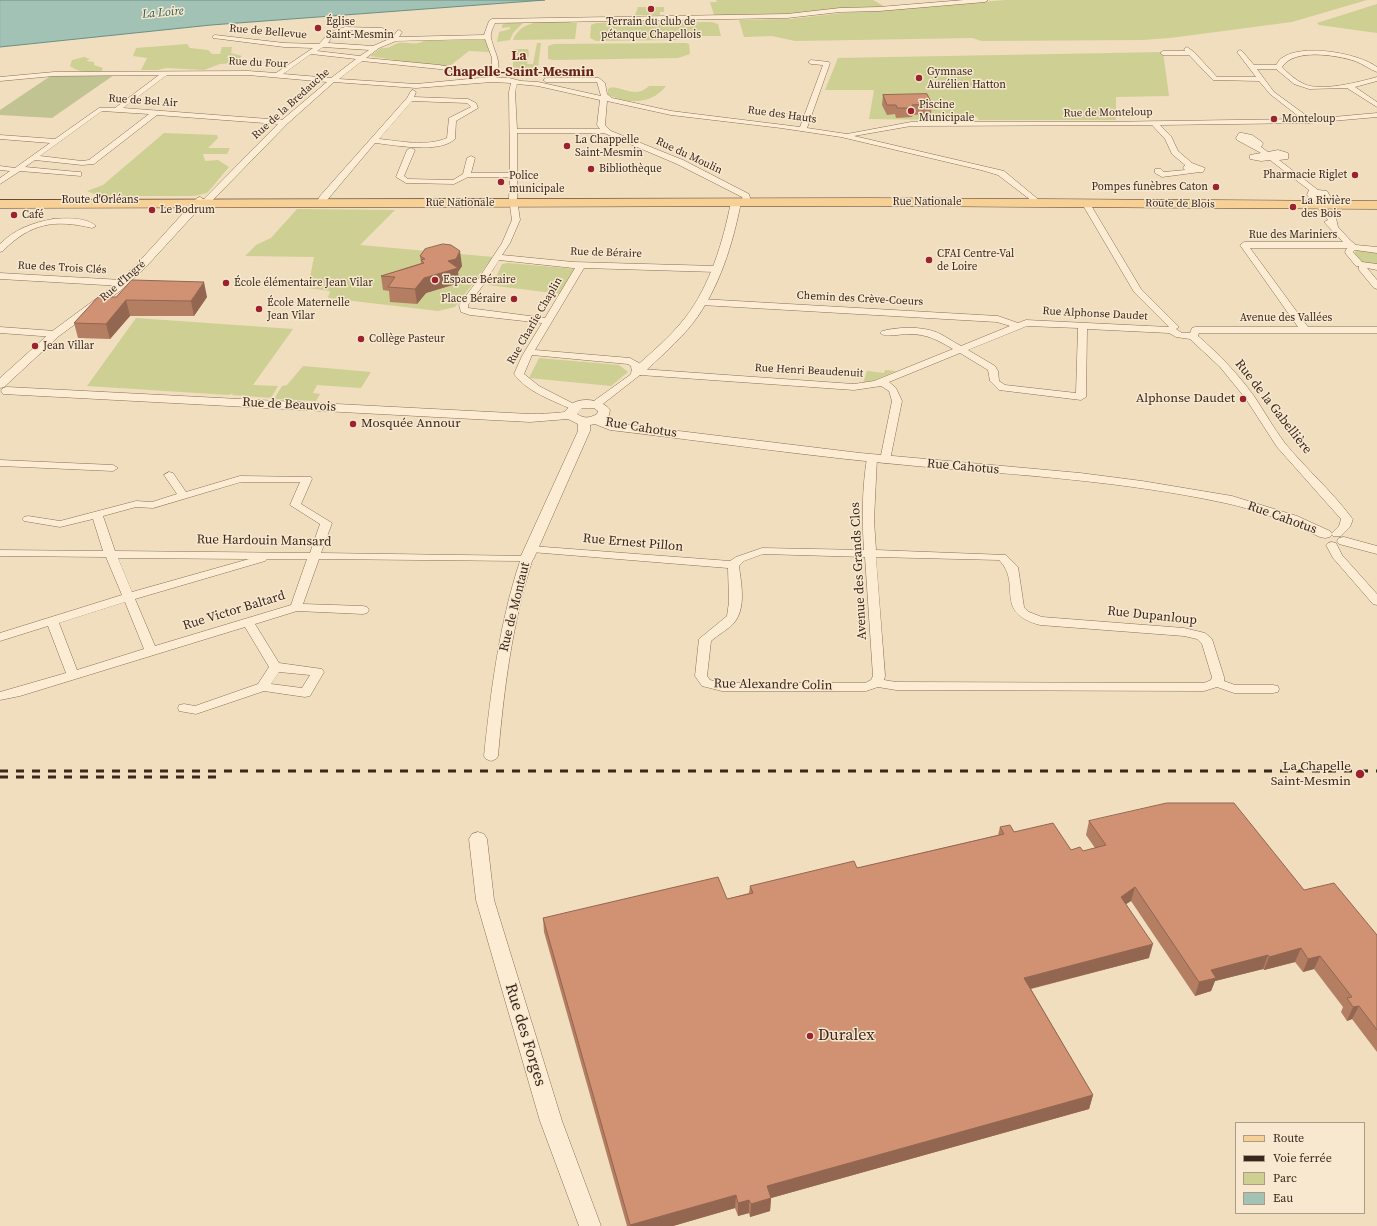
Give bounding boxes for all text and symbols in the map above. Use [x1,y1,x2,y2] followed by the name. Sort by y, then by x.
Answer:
[142,4,184,22] water label: La Loire
[646,4,656,14] marker: Terrain du club de pétanque Chapellois
[326,15,394,41] place label: Église Saint-Mesmin
[601,15,701,41] place label: Terrain du club de pétanque Chapellois
[229,22,307,42] street label: Rue de Bellevue
[313,23,323,33] marker: Église Saint-Mesmin
[444,48,594,80] district label: La Chapelle-Saint-Mesmin
[228,55,288,71] street label: Rue du Four
[927,65,1006,91] place label: Gymnase Aurélien Hatton
[249,66,333,142] street label: Rue de la Bredauche
[914,73,924,83] marker: Gymnase Aurélien Hatton
[108,92,178,110] street label: Rue de Bel Air
[919,98,974,124] place label: Piscine Municipale
[747,104,817,126] street label: Rue des Hauts
[906,106,916,116] marker: Piscine Municipale
[1063,106,1153,120] street label: Rue de Monteloup
[1282,112,1335,126] place label: Monteloup
[1269,114,1279,124] marker: Monteloup
[575,133,643,159] place label: La Chappelle Saint-Mesmin
[654,135,724,177] street label: Rue du Moulin
[562,141,572,151] marker: La Chappelle Saint-Mesmin
[599,162,662,176] place label: Bibliothèque
[586,164,596,174] marker: Bibliothèque
[1263,168,1347,182] place label: Pharmacie Riglet
[509,169,565,195] place label: Police municipale
[1350,170,1360,180] marker: Pharmacie Riglet
[496,177,506,187] marker: Police municipale
[1092,180,1208,194] place label: Pompes funèbres Caton
[1211,182,1221,192] marker: Pompes funèbres Caton
[62,193,138,207] street label: Route d'Orléans
[1301,194,1351,220] place label: La Rivière des Bois
[892,195,962,209] street label: Rue Nationale
[425,196,495,210] street label: Rue Nationale
[1145,197,1215,211] street label: Route de Blois
[1288,202,1298,212] marker: La Rivière des Bois
[160,203,215,217] place label: Le Bodrum
[147,205,157,215] marker: Le Bodrum
[22,208,44,222] place label: Café
[9,210,19,220] marker: Café
[1249,228,1337,242] street label: Rue des Mariniers
[570,245,642,261] street label: Rue de Béraire
[937,247,1014,273] place label: CFAI Centre-Val de Loire
[924,255,934,265] marker: CFAI Centre-Val de Loire
[97,258,149,304] street label: Rue d'Ingré
[17,259,107,277] street label: Rue des Trois Clés
[443,273,516,287] place label: Espace Béraire
[430,275,440,285] marker: Espace Béraire
[505,275,565,367] street label: Rue Charlie Chaplin
[234,276,373,290] place label: École élémentaire Jean Vilar
[221,278,231,288] marker: École élémentaire Jean Vilar
[796,289,924,309] street label: Chemin des Crève-Coeurs
[441,292,506,306] place label: Place Béraire
[509,294,519,304] marker: Place Béraire
[267,296,350,322] place label: École Maternelle Jean Vilar
[254,304,264,314] marker: École Maternelle Jean Vilar
[1042,305,1148,323] street label: Rue Alphonse Daudet
[1240,311,1332,325] street label: Avenue des Vallées
[369,332,445,346] place label: Collège Pasteur
[356,334,366,344] marker: Collège Pasteur
[43,339,94,353] place label: Jean Villar
[30,341,40,351] marker: Jean Villar
[1231,357,1315,457] street label: Rue de la Gabellière
[754,362,864,380] street label: Rue Henri Beaudenuit
[1136,391,1235,407] place label: Alphonse Daudet
[1238,394,1248,404] marker: Alphonse Daudet
[242,395,336,415] street label: Rue de Beauvois
[604,415,678,441] street label: Rue Cahotus
[361,416,461,432] place label: Mosquée Annour
[348,419,358,429] marker: Mosquée Annour
[926,456,1000,478] street label: Rue Cahotus
[1245,498,1319,538] street label: Rue Cahotus
[848,502,870,640] street label: Avenue des Grands Clos
[582,531,684,555] street label: Rue Ernest Pillon
[196,532,332,550] street label: Rue Hardouin Mansard
[496,561,534,653] street label: Rue de Montaut
[181,588,287,634] street label: Rue Victor Baltard
[1106,604,1198,628] street label: Rue Dupanloup
[713,676,833,694] street label: Rue Alexandre Colin
[1271,759,1351,790] place label: La Chapelle Saint-Mesmin
[1354,768,1366,780] marker: La Chapelle Saint-Mesmin
[500,981,550,1089] street label: Rue des Forges
[818,1026,875,1046] place label: Duralex
[805,1031,815,1041] marker: Duralex
[1235,1122,1365,1214] legend
[1273,1130,1304,1146] text: Route
[1273,1150,1332,1166] text: Voie ferrée
[1273,1170,1297,1186] text: Parc
[1273,1190,1293,1206] text: Eau

